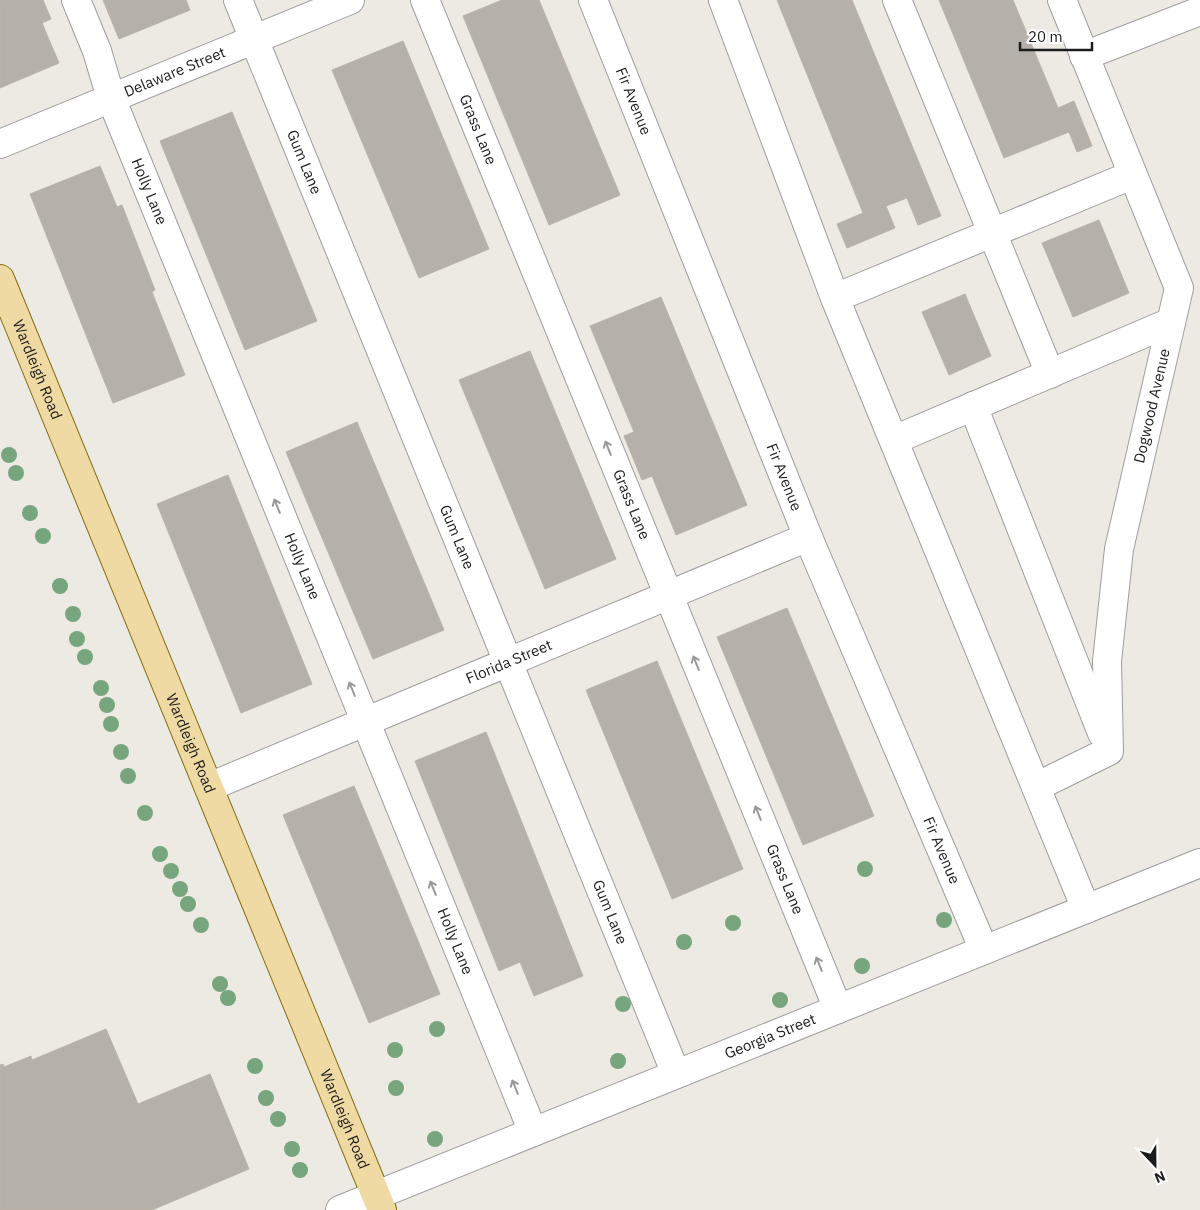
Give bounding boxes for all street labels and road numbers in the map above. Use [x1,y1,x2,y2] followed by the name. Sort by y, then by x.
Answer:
[121,42,228,101] street label: Delaware Street
[612,64,656,138] street label: Fir Avenue
[456,91,501,167] street label: Grass Lane
[283,127,326,197] street label: Gum Lane
[127,155,172,227] street label: Holly Lane
[9,317,67,422] street label: Wardleigh Road
[1129,346,1174,465] street label: Dogwood Avenue
[762,440,807,514] street label: Fir Avenue
[609,466,655,542] street label: Grass Lane
[436,502,479,572] street label: Gum Lane
[281,530,325,602] street label: Holly Lane
[463,635,555,688] street label: Florida Street
[162,691,220,796] street label: Wardleigh Road
[919,814,965,887] street label: Fir Avenue
[762,841,808,917] street label: Grass Lane
[589,877,632,947] street label: Gum Lane
[434,905,478,977] street label: Holly Lane
[722,1009,819,1063] street label: Georgia Street
[316,1066,374,1171] street label: Wardleigh Road

